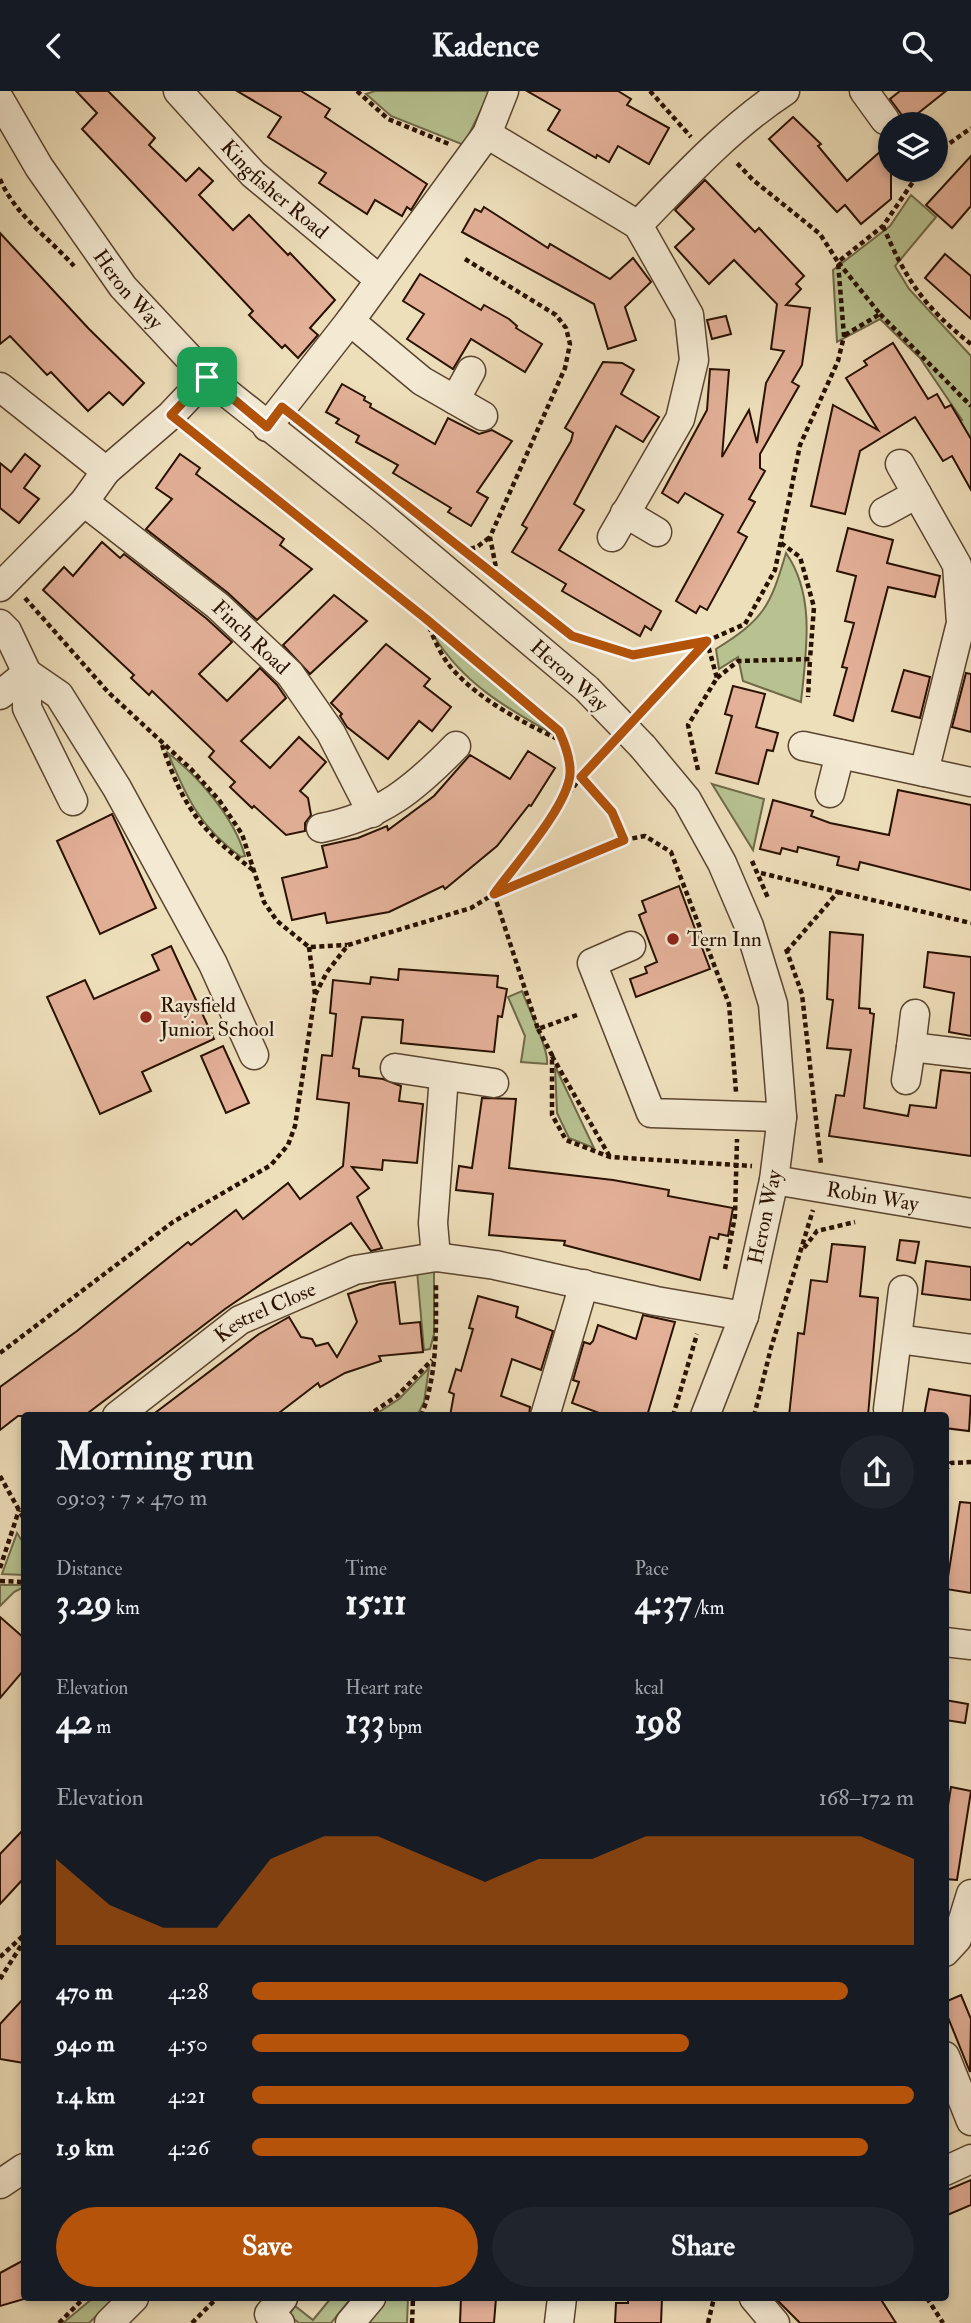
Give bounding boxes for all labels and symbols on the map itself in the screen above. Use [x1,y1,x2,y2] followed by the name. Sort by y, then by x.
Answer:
[215,134,334,245] street label: Kingfisher Road
[87,244,170,336] street label: Heron Way
[177,347,237,407] pin
[206,594,296,681] street label: Finch Road
[524,634,614,719] street label: Heron Way
[687,926,762,953] place label: Tern Inn
[665,931,681,947] marker: Tern Inn
[159,992,275,1043] place label: Raysfield Junior School
[138,1009,154,1025] marker: Raysfield Junior School
[742,1166,788,1267] street label: Heron Way
[824,1176,922,1218] street label: Robin Way
[209,1275,320,1349] street label: Kestrel Close

